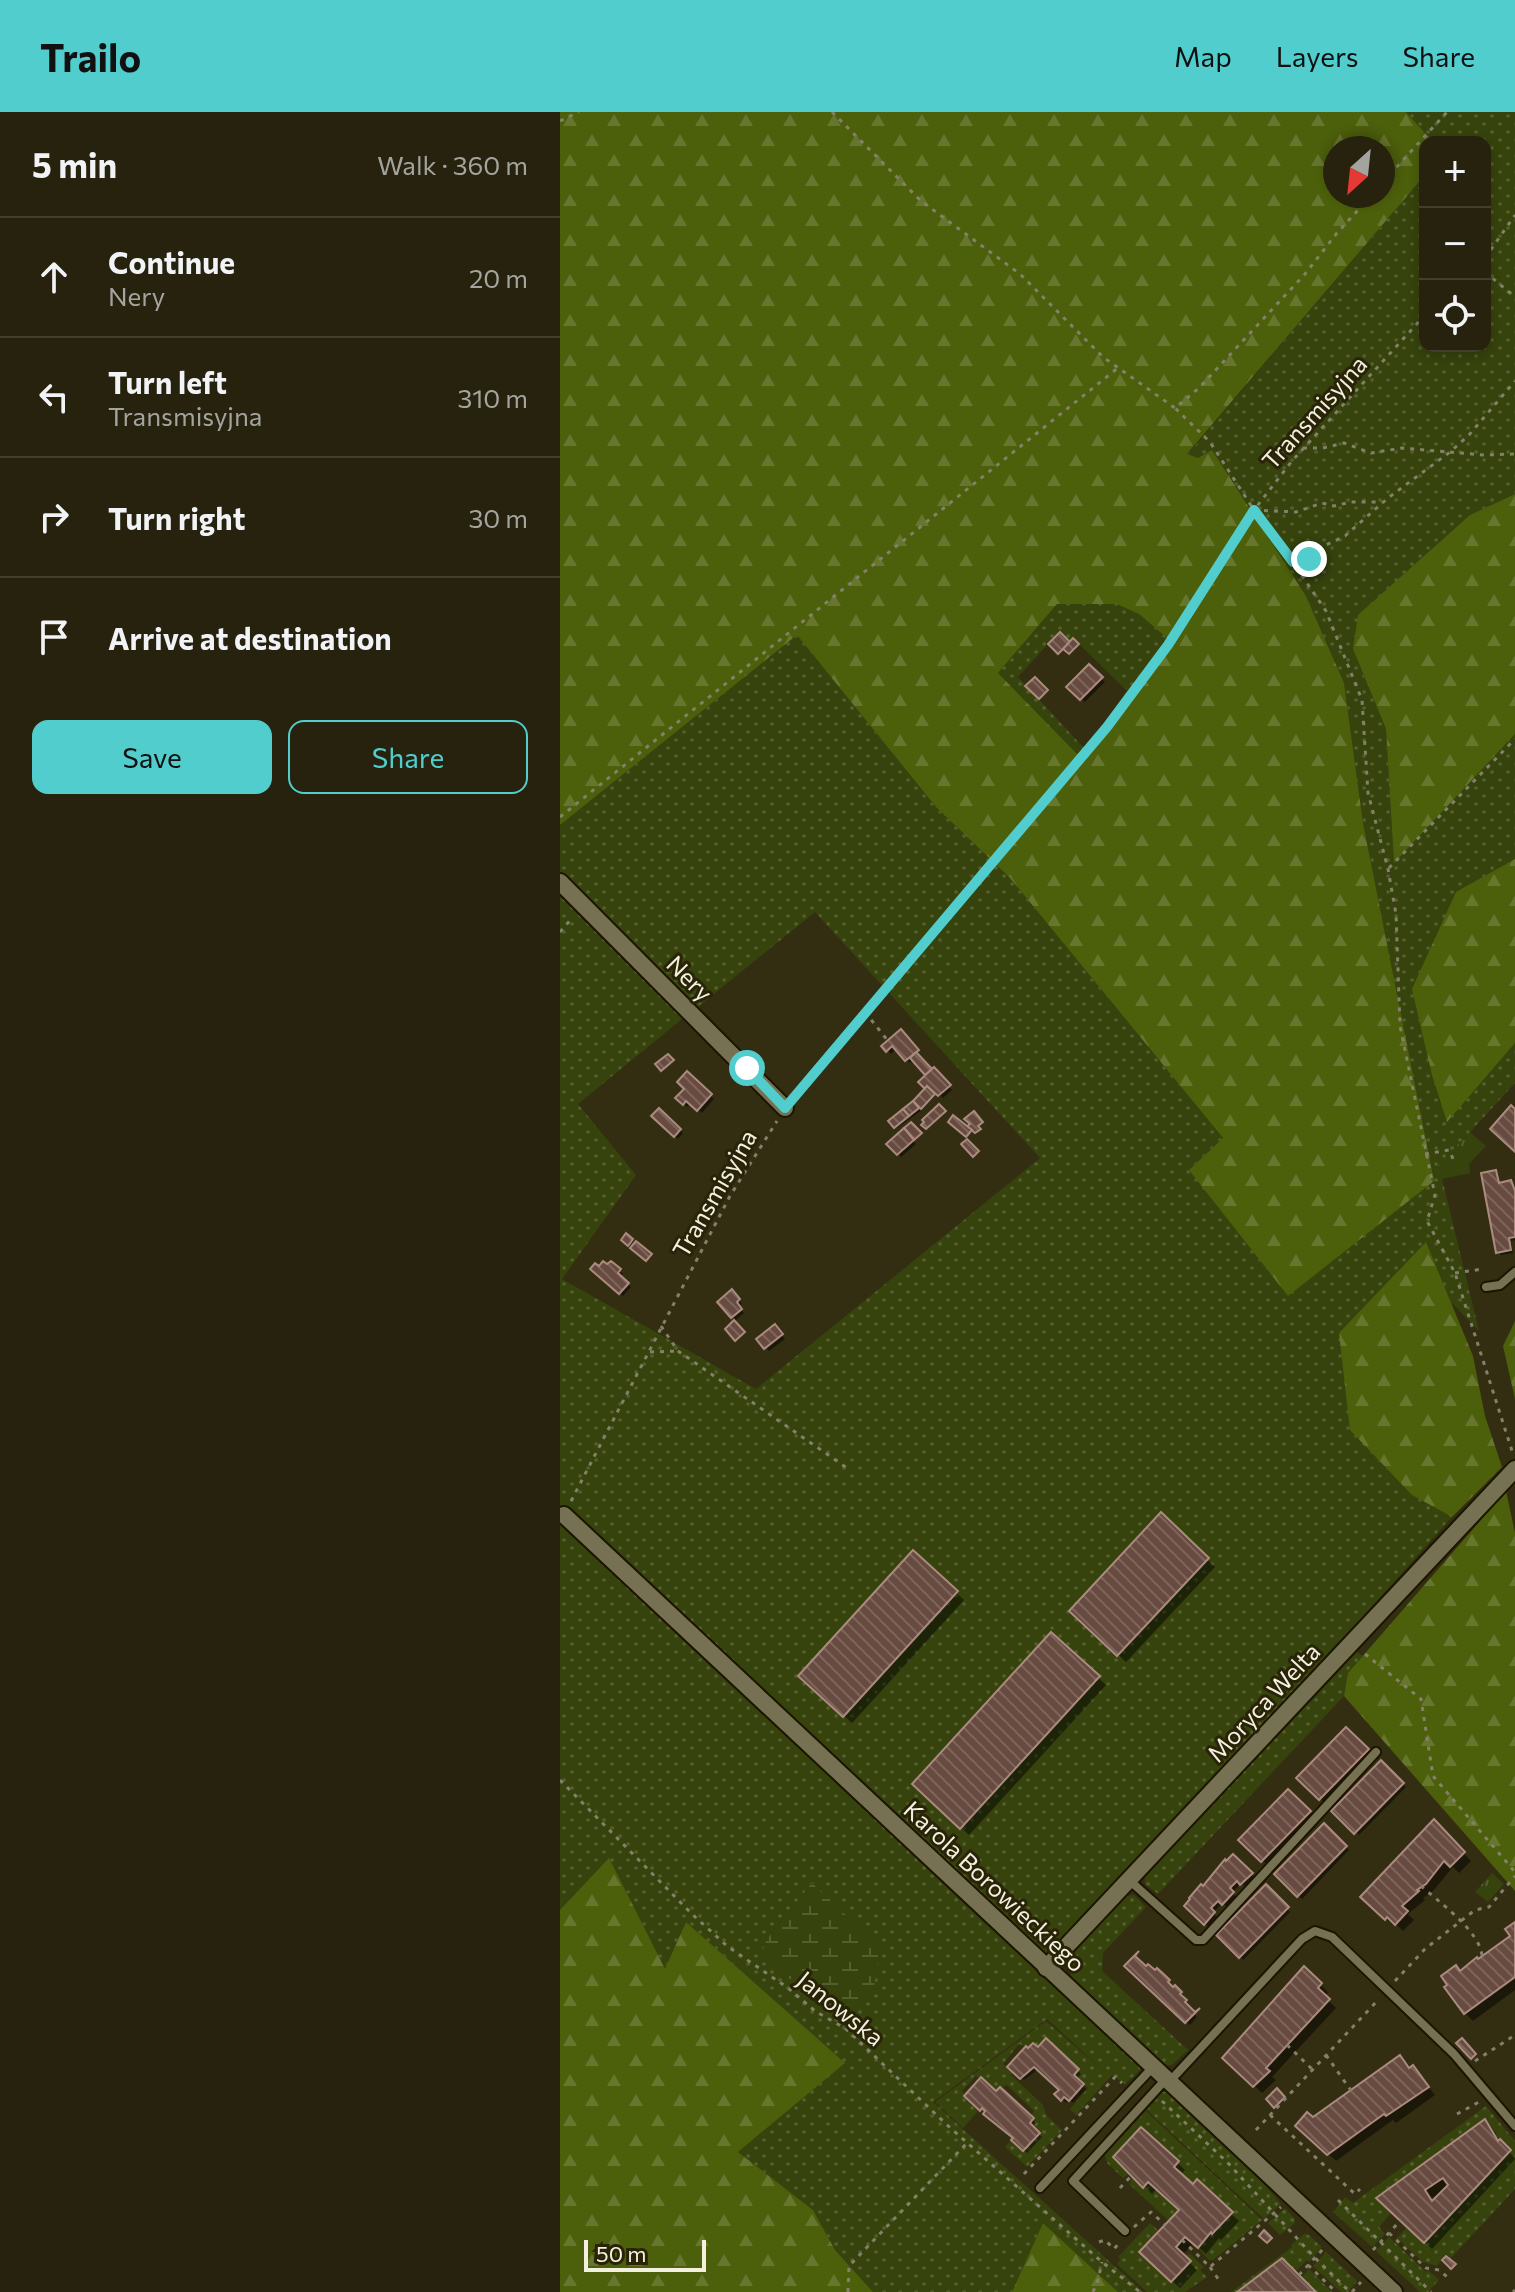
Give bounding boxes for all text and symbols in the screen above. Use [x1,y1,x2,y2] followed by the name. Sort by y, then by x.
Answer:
[40,33,141,80] text: Trailo
[1174,39,1232,73] text: Map
[1276,39,1358,73] text: Layers
[1402,39,1475,73] text: Share
[1323,136,1395,208] north arrow
[1419,136,1491,352] map controls
[1419,136,1491,208] button: +
[32,143,117,185] text: 5 min
[377,149,528,180] text: Walk · 360 m
[1419,208,1491,280] button: −
[108,243,235,280] text: Continue
[32,255,76,299] icon: ahead
[469,262,528,293] text: 20 m
[108,280,165,311] text: Nery
[1419,280,1491,352] button: locate
[1256,349,1372,475] street label: Transmisyjna
[108,363,227,400] text: Turn left
[32,375,76,419] icon: left
[457,382,528,413] text: 310 m
[108,400,262,431] text: Transmisyjna
[32,495,76,539] icon: right
[108,499,245,536] text: Turn right
[469,502,528,533] text: 30 m
[1291,541,1327,577] route end
[32,615,76,659] icon: arrive
[108,619,392,656] text: Arrive at destination
[32,720,272,794] button: Save
[288,720,528,794] button: Share
[661,949,719,1007] street label: Nery
[729,1050,765,1086] route start
[666,1124,762,1262] street label: Transmisyjna
[1201,1637,1325,1767] street label: Moryca Welta
[898,1795,1092,1977] street label: Karola Borowieckiego
[792,1964,890,2052] street label: Janowska
[584,2236,706,2272] scale bar
[596,2240,646,2267] text: 50 m

